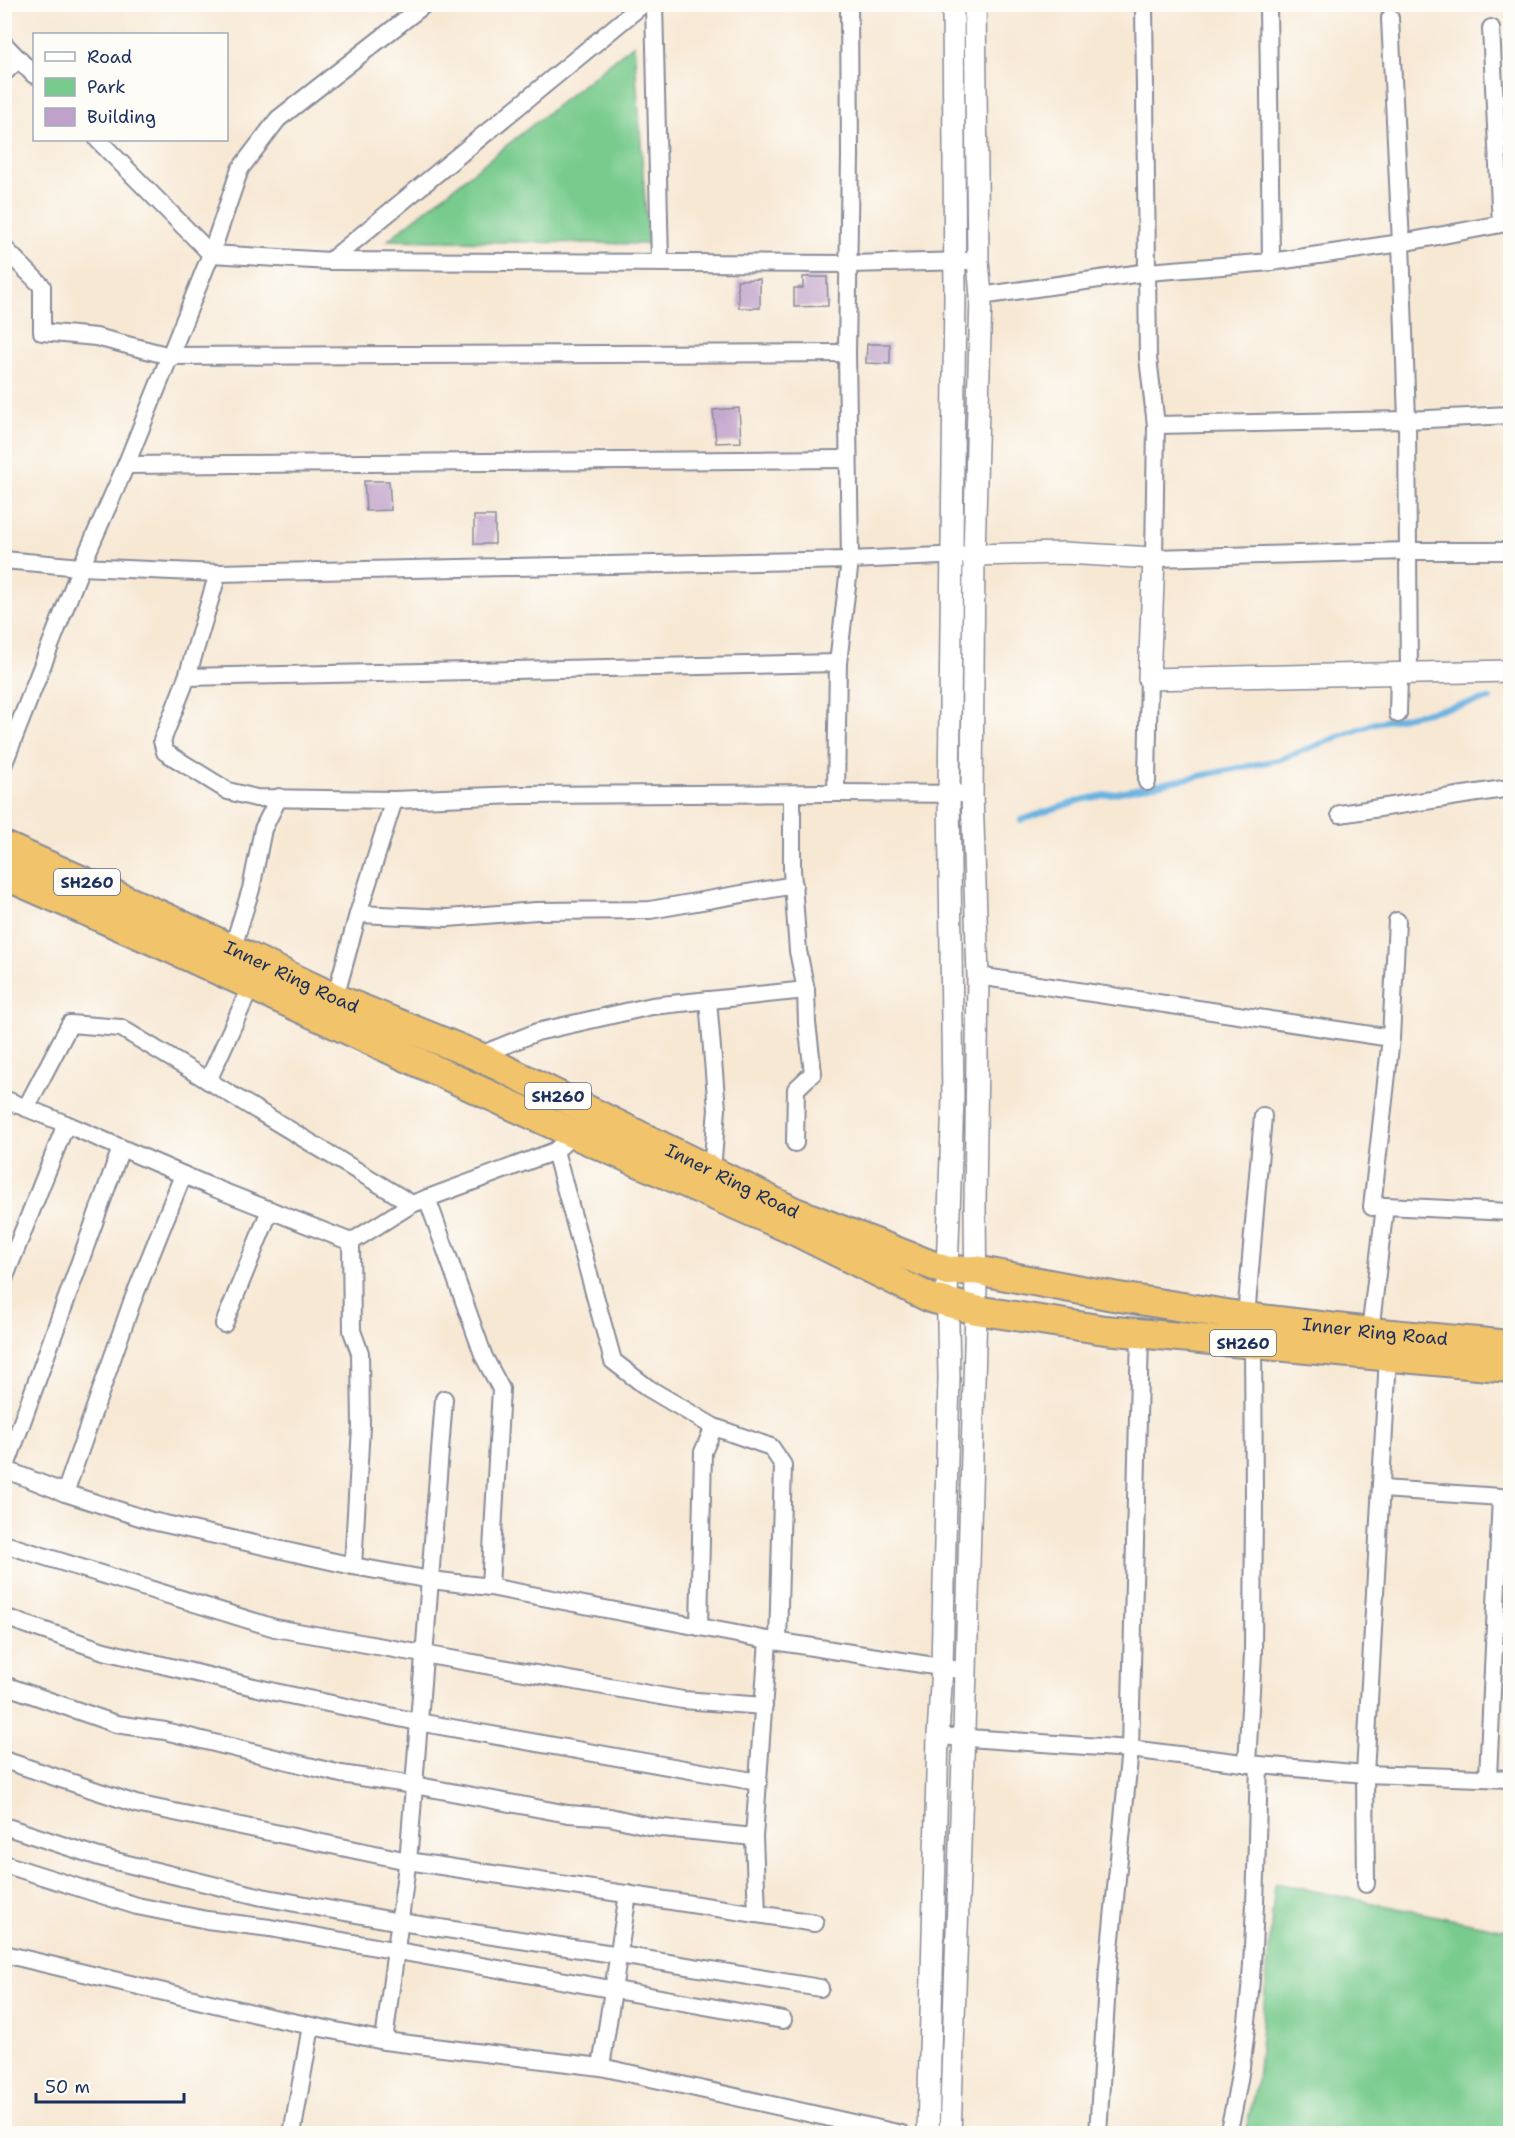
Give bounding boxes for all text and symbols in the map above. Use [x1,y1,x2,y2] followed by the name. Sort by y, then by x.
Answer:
[33,33,228,141] legend
[87,45,132,69] text: Road
[87,75,126,99] text: Park
[87,105,156,129] text: Building
[54,869,120,895] road number: SH260
[220,935,363,1019] street label: Inner Ring Road
[525,1083,591,1109] road number: SH260
[661,1138,803,1224] street label: Inner Ring Road
[1301,1312,1449,1351] street label: Inner Ring Road
[1210,1330,1276,1356] road number: SH260
[36,2066,184,2104] scale bar
[45,2075,90,2099] text: 50 m

